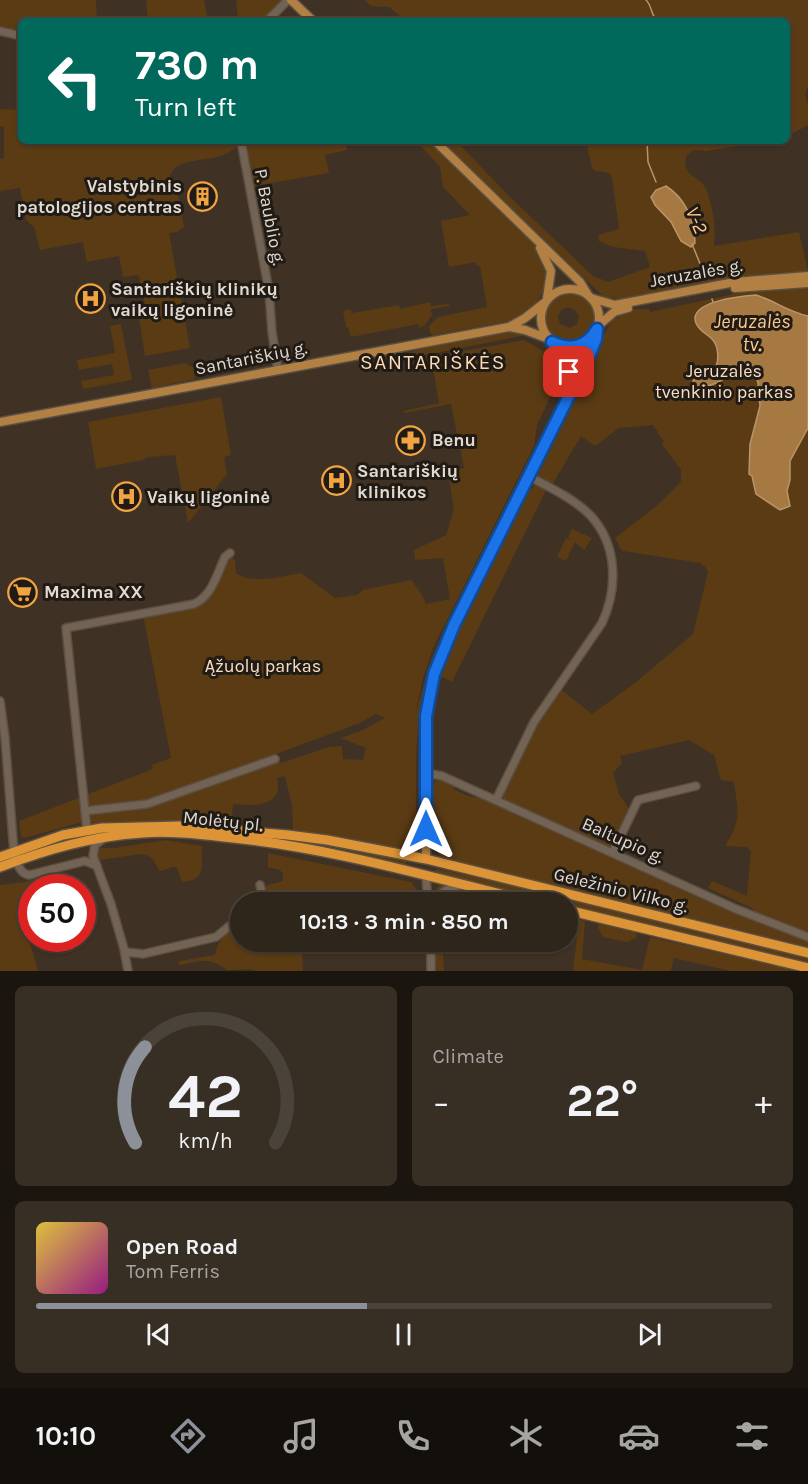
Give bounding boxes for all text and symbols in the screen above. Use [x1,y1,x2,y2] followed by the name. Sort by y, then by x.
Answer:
[135,40,259,90] text: 730 m
[36,42,114,120] icon: left
[135,91,236,123] text: Turn left
[250,167,290,267] street label: P. Baublio g.
[16,175,182,218] place label: Valstybinis patologijos centras
[187,180,219,212] building icon: Valstybinis patologijos centras
[681,203,713,238] water label: V-2
[648,254,744,292] street label: Jeruzalės g.
[111,278,278,321] place label: Santariškių klinikų vaikų ligoninė
[74,283,106,315] hospital icon: Santariškių klinikų vaikų ligoninė
[714,310,790,356] water label: Jeruzalės tv.
[193,336,309,380] street label: Santariškių g.
[543,346,594,397] pin
[360,350,506,374] district label: SANTARIŠKĖS
[552,355,585,388] icon: arrive
[655,360,793,403] park label: Jeruzalės tvenkinio parkas
[395,424,427,456] pharmacy icon: Benu
[432,429,476,451] place label: Benu
[357,460,458,503] place label: Santariškių klinikos
[320,465,352,497] hospital icon: Santariškių klinikos
[110,481,142,513] hospital icon: Vaikų ligoninė
[147,486,270,508] place label: Vaikų ligoninė
[7,576,39,608] supermarket icon: Maxima XX
[44,581,143,603] place label: Maxima XX
[205,655,321,677] park label: Ąžuolų parkas
[394,797,458,861] position arrow
[182,806,264,836] street label: Molėtų pl.
[579,812,667,868] street label: Baltupio g.
[552,863,690,917] street label: Geležinio Vilko g.
[18,874,96,952] speed limit sign: 50
[299,909,509,935] text: 10:13 · 3 min · 850 m
[433,1045,504,1068] text: Climate
[168,1060,243,1133] text: 42
[566,1075,638,1127] text: 22°
[433,1083,450,1121] text: −
[755,1083,772,1121] text: +
[179,1128,233,1153] text: km/h
[126,1234,238,1260] text: Open Road
[126,1260,220,1283] text: Tom Ferris
[142,1318,175,1351] icon: previous
[387,1318,420,1351] icon: pause
[633,1318,666,1351] icon: next
[167,1415,209,1457] icon: directions
[280,1415,322,1457] icon: music
[392,1415,434,1457] icon: phone
[505,1415,547,1457] icon: climate
[618,1415,660,1457] icon: car
[731,1415,773,1457] icon: filters
[35,1420,96,1452] text: 10:10

